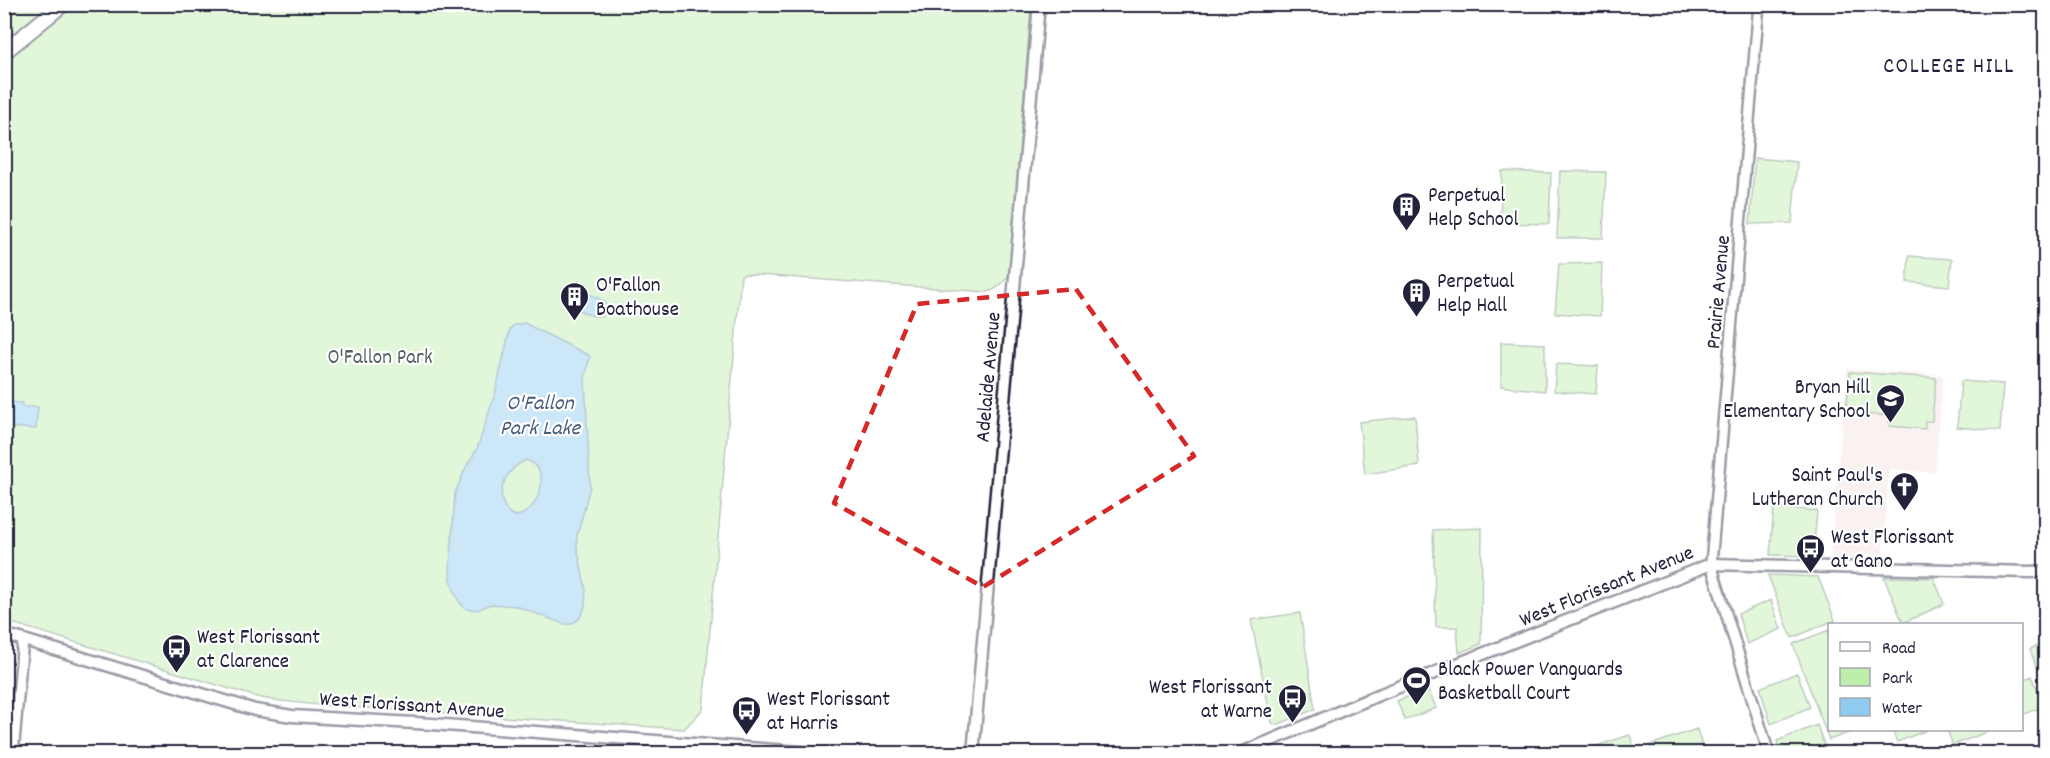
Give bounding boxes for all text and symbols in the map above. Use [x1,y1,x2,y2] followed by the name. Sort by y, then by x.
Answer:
[1883,52,2015,83] district label: COLLEGE HILL
[1428,182,1519,236] place label: Perpetual Help School
[1391,190,1423,232] building icon: Perpetual Help School
[1700,234,1740,350] street label: Prairie Avenue
[1437,268,1514,322] place label: Perpetual Help Hall
[596,272,679,326] place label: O'Fallon Boathouse
[1400,276,1432,318] building icon: Perpetual Help Hall
[559,280,591,322] building icon: O'Fallon Boathouse
[969,311,1011,444] street label: Adelaide Avenue
[327,344,433,374] park label: O'Fallon Park
[1723,374,1870,428] place label: Bryan Hill Elementary School
[1875,382,1907,424] school or university icon: Bryan Hill Elementary School
[500,389,582,445] water label: O'Fallon Park Lake
[1752,462,1883,516] place label: Saint Paul's Lutheran Church
[1888,470,1920,512] church icon: Saint Paul's Lutheran Church
[1831,524,1954,578] place label: West Florissant at Gano
[1794,532,1826,574] bus stop icon: West Florissant at Gano
[1516,539,1699,636] street label: West Florissant Avenue
[1828,623,2023,731] legend
[197,624,320,678] place label: West Florissant at Clarence
[160,632,192,674] bus stop icon: West Florissant at Clarence
[1882,637,1916,662] text: Road
[1438,656,1623,710] place label: Black Power Vanguards Basketball Court
[1401,664,1433,706] sports icon: Black Power Vanguards Basketball Court
[1882,667,1913,692] text: Park
[1149,674,1272,728] place label: West Florissant at Warne
[1277,682,1309,724] bus stop icon: West Florissant at Warne
[318,686,505,728] street label: West Florissant Avenue
[767,686,890,740] place label: West Florissant at Harris
[730,694,762,736] bus stop icon: West Florissant at Harris
[1882,697,1922,722] text: Water

